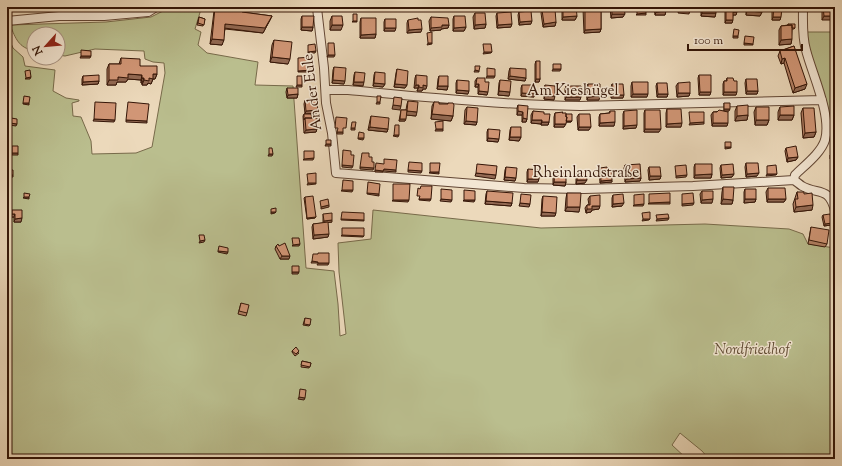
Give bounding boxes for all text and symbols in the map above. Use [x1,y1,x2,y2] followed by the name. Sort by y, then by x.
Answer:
[26,26,66,66] north arrow
[688,26,802,52] scale bar
[694,32,723,50] text: 100 m
[29,42,48,59] text: N
[298,52,328,132] street label: An der Eule
[527,81,619,102] street label: Am Kieshügel
[533,163,639,184] street label: Rheinlandstraße
[714,340,791,361] park label: Nordfriedhof

